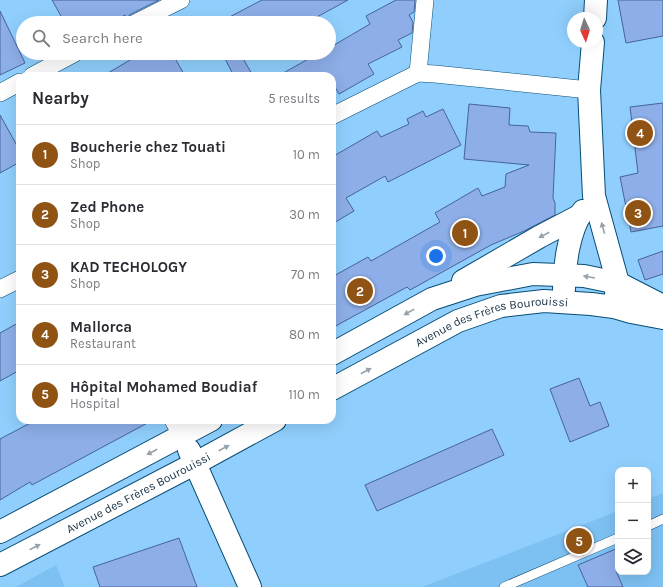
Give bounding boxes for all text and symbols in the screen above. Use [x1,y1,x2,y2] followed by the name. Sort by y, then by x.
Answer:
[567,12,603,48] north arrow
[16,16,336,60] search box
[30,27,52,49] icon: search
[62,29,143,47] text: Search here
[32,88,89,108] text: Nearby
[268,91,320,106] text: 5 results
[627,118,653,148] pin: 4
[70,138,226,156] text: Boucherie chez Touati
[43,147,47,162] text: 1
[293,147,320,162] text: 10 m
[70,156,100,171] text: Shop
[70,198,144,216] text: Zed Phone
[625,198,651,228] pin: 3
[41,207,49,222] text: 2
[289,207,320,222] text: 30 m
[70,216,100,231] text: Shop
[452,218,478,248] pin: 1
[600,222,606,234] one-way arrow
[538,231,550,238] one-way arrow
[426,246,446,266] your location
[70,258,187,276] text: KAD TECHOLOGY
[41,267,49,282] text: 3
[291,267,320,282] text: 70 m
[582,274,595,280] one-way arrow
[70,276,100,291] text: Shop
[347,276,373,306] pin: 2
[413,294,569,350] street label: Avenue des Frères Bourouissi
[403,308,415,315] one-way arrow
[70,318,132,336] text: Mallorca
[41,327,49,342] text: 4
[289,327,320,342] text: 80 m
[70,336,136,351] text: Restaurant
[360,367,372,374] one-way arrow
[70,378,257,396] text: Hôpital Mohamed Boudiaf
[41,387,49,402] text: 5
[288,387,320,402] text: 110 m
[70,396,120,411] text: Hospital
[218,444,230,451] one-way arrow
[147,448,158,455] one-way arrow
[64,450,213,536] street label: Avenue des Frères Bourouissi
[615,467,651,575] map controls
[615,467,651,503] button: +
[615,503,651,539] button: −
[566,526,592,556] pin: 5
[615,539,651,575] button: layers
[29,543,40,550] one-way arrow

